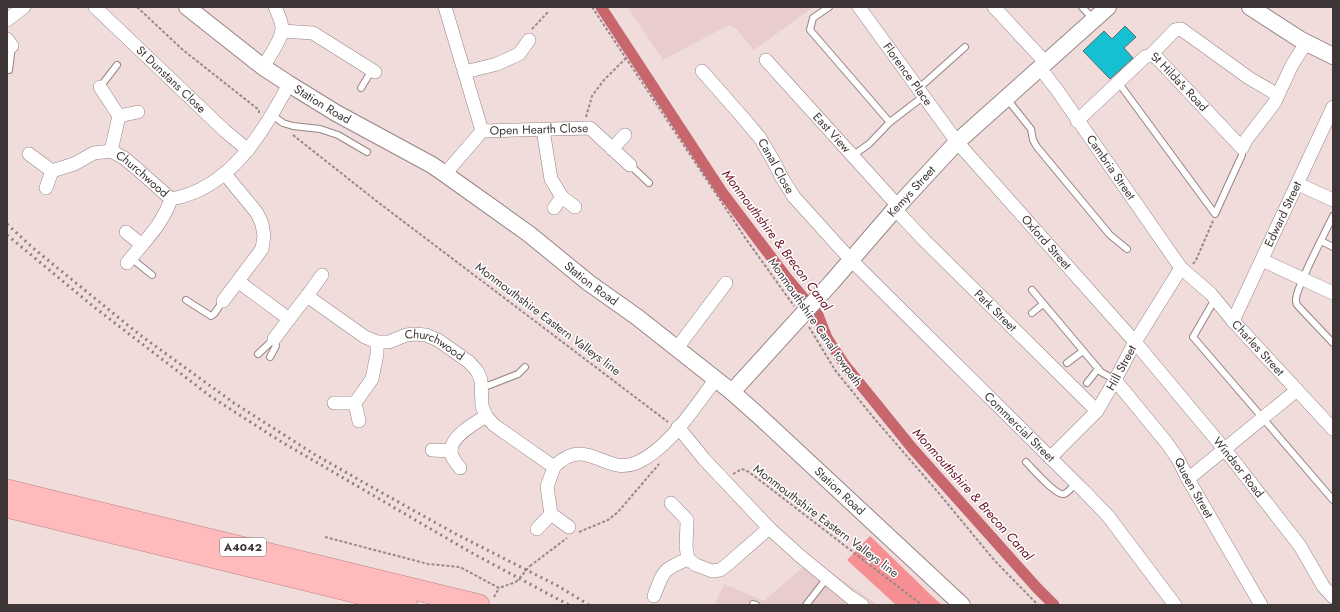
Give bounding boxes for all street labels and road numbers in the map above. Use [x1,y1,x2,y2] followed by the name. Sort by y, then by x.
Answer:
[879,39,937,110] street label: Florence Place
[132,42,210,117] street label: St Dunstans Close
[1148,47,1212,116] street label: St Hilda's Road
[290,80,354,128] street label: Station Road
[809,108,855,158] street label: East View
[489,119,588,140] street label: Open Hearth Close
[1082,131,1140,204] street label: Cambria Street
[753,135,799,197] street label: Canal Close
[113,146,173,202] street label: Churchwood
[883,162,940,221] street label: Kemys Street
[1260,178,1306,250] street label: Edward Street
[1017,211,1076,274] street label: Oxford Street
[764,254,866,390] street label: Monmouthshire Canal towpath
[560,257,622,310] street label: Station Road
[471,258,625,380] street label: Monmouthshire Eastern Valleys line
[970,285,1021,336] street label: Park Street
[1227,316,1289,380] street label: Charles Street
[404,325,468,365] street label: Churchwood
[1102,342,1141,394] street label: Hill Street
[980,388,1059,466] street label: Commercial Street
[1209,433,1268,502] street label: Windsor Road
[1170,455,1218,522] street label: Queen Street
[749,460,903,582] street label: Monmouthshire Eastern Valleys line
[810,463,869,519] street label: Station Road
[220,538,266,556] road number: A4042

